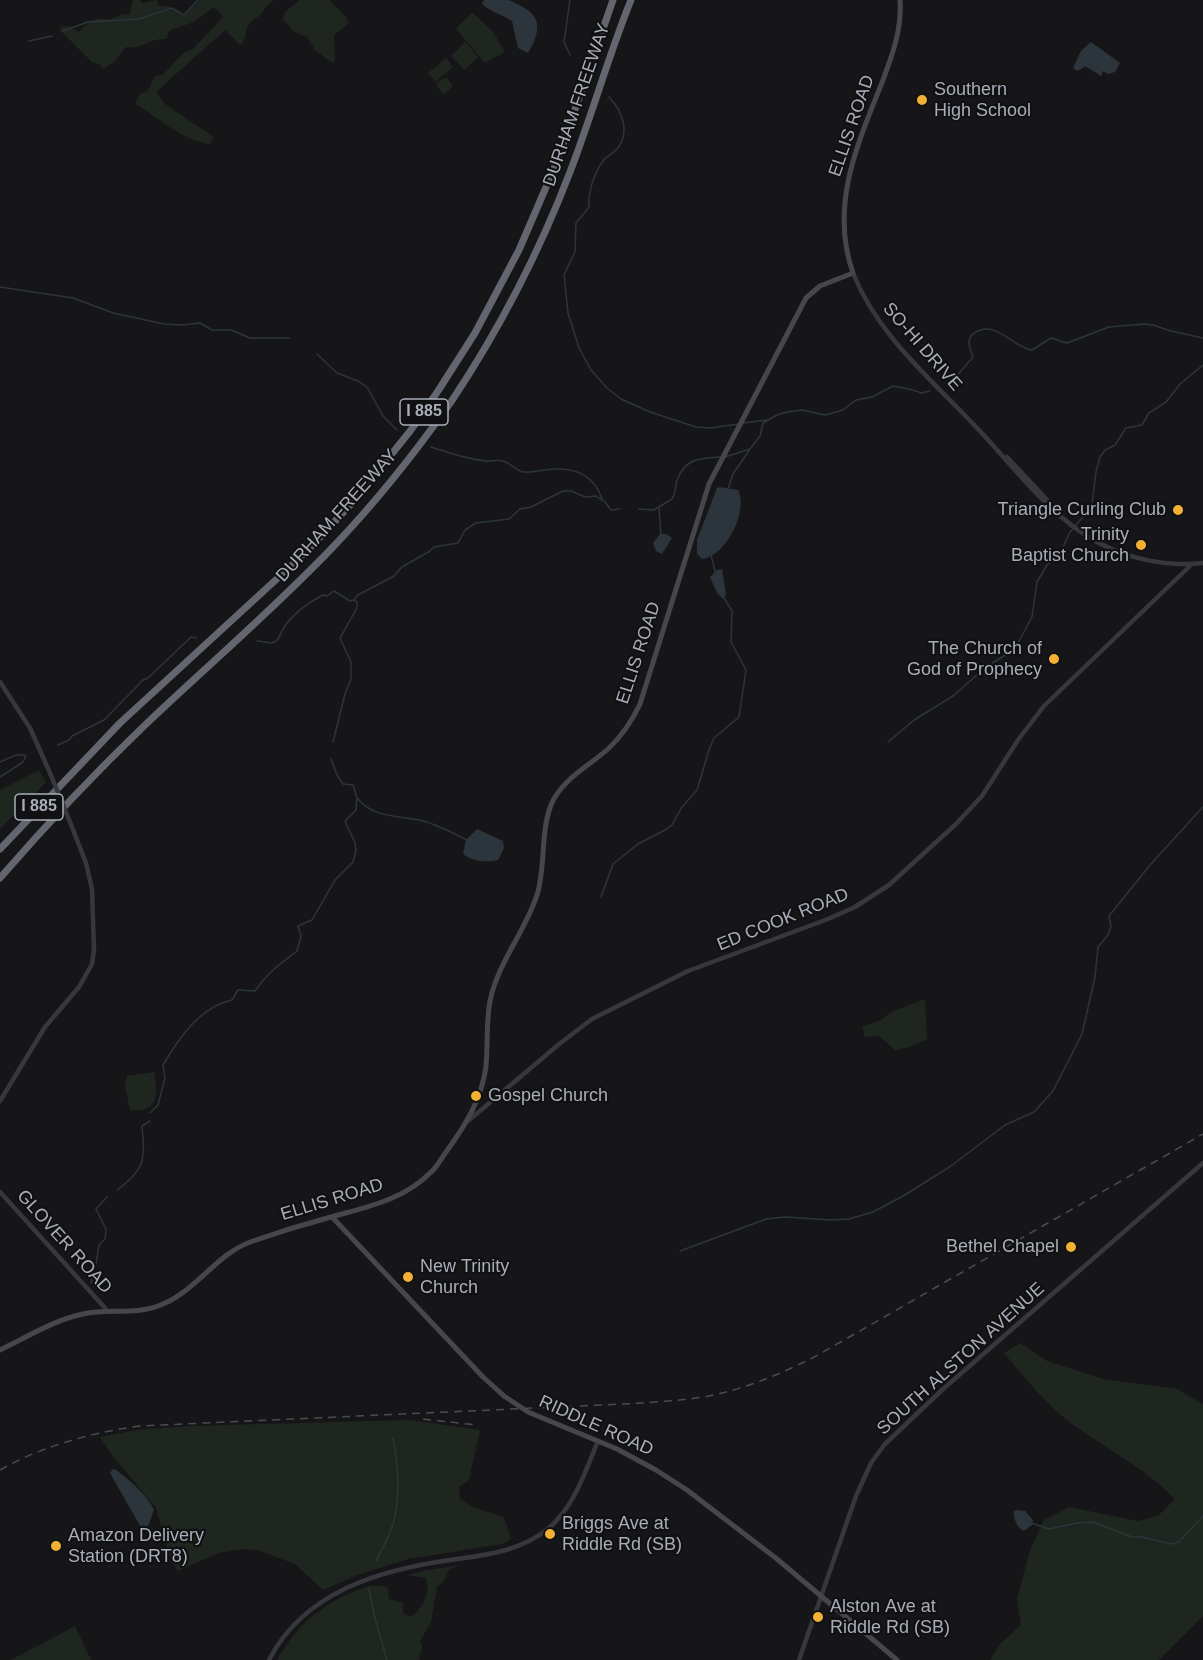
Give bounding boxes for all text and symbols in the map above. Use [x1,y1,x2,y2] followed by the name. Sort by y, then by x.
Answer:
[539,21,615,189] street label: DURHAM FREEWAY
[825,72,879,180] street label: ELLIS ROAD
[934,79,1031,122] place label: Southern High School
[915,93,929,107] marker: Southern High School
[878,298,966,396] street label: SO-HI DRIVE
[400,399,448,425] road number: I 885
[272,445,402,587] street label: DURHAM FREEWAY
[998,499,1166,521] place label: Triangle Curling Club
[1171,503,1185,517] marker: Triangle Curling Club
[1011,524,1129,566] place label: Trinity Baptist Church
[1134,538,1148,552] marker: Trinity Baptist Church
[612,599,666,707] street label: ELLIS ROAD
[907,638,1042,680] place label: The Church of God of Prophecy
[1047,652,1061,666] marker: The Church of God of Prophecy
[15,794,63,820] road number: I 885
[714,884,852,956] street label: ED COOK ROAD
[488,1085,608,1107] place label: Gospel Church
[469,1089,483,1103] marker: Gospel Church
[278,1174,386,1226] street label: ELLIS ROAD
[12,1186,116,1298] street label: GLOVER ROAD
[946,1236,1059,1258] place label: Bethel Chapel
[1064,1240,1078,1254] marker: Bethel Chapel
[420,1256,509,1298] place label: New Trinity Church
[401,1270,415,1284] marker: New Trinity Church
[873,1278,1049,1440] street label: SOUTH ALSTON AVENUE
[535,1391,657,1461] street label: RIDDLE ROAD
[562,1513,682,1556] place label: Briggs Ave at Riddle Rd (SB)
[68,1525,204,1568] place label: Amazon Delivery Station (DRT8)
[543,1527,557,1541] marker: Briggs Ave at Riddle Rd (SB)
[49,1539,63,1553] marker: Amazon Delivery Station (DRT8)
[830,1596,950,1638] place label: Alston Ave at Riddle Rd (SB)
[811,1610,825,1624] marker: Alston Ave at Riddle Rd (SB)

